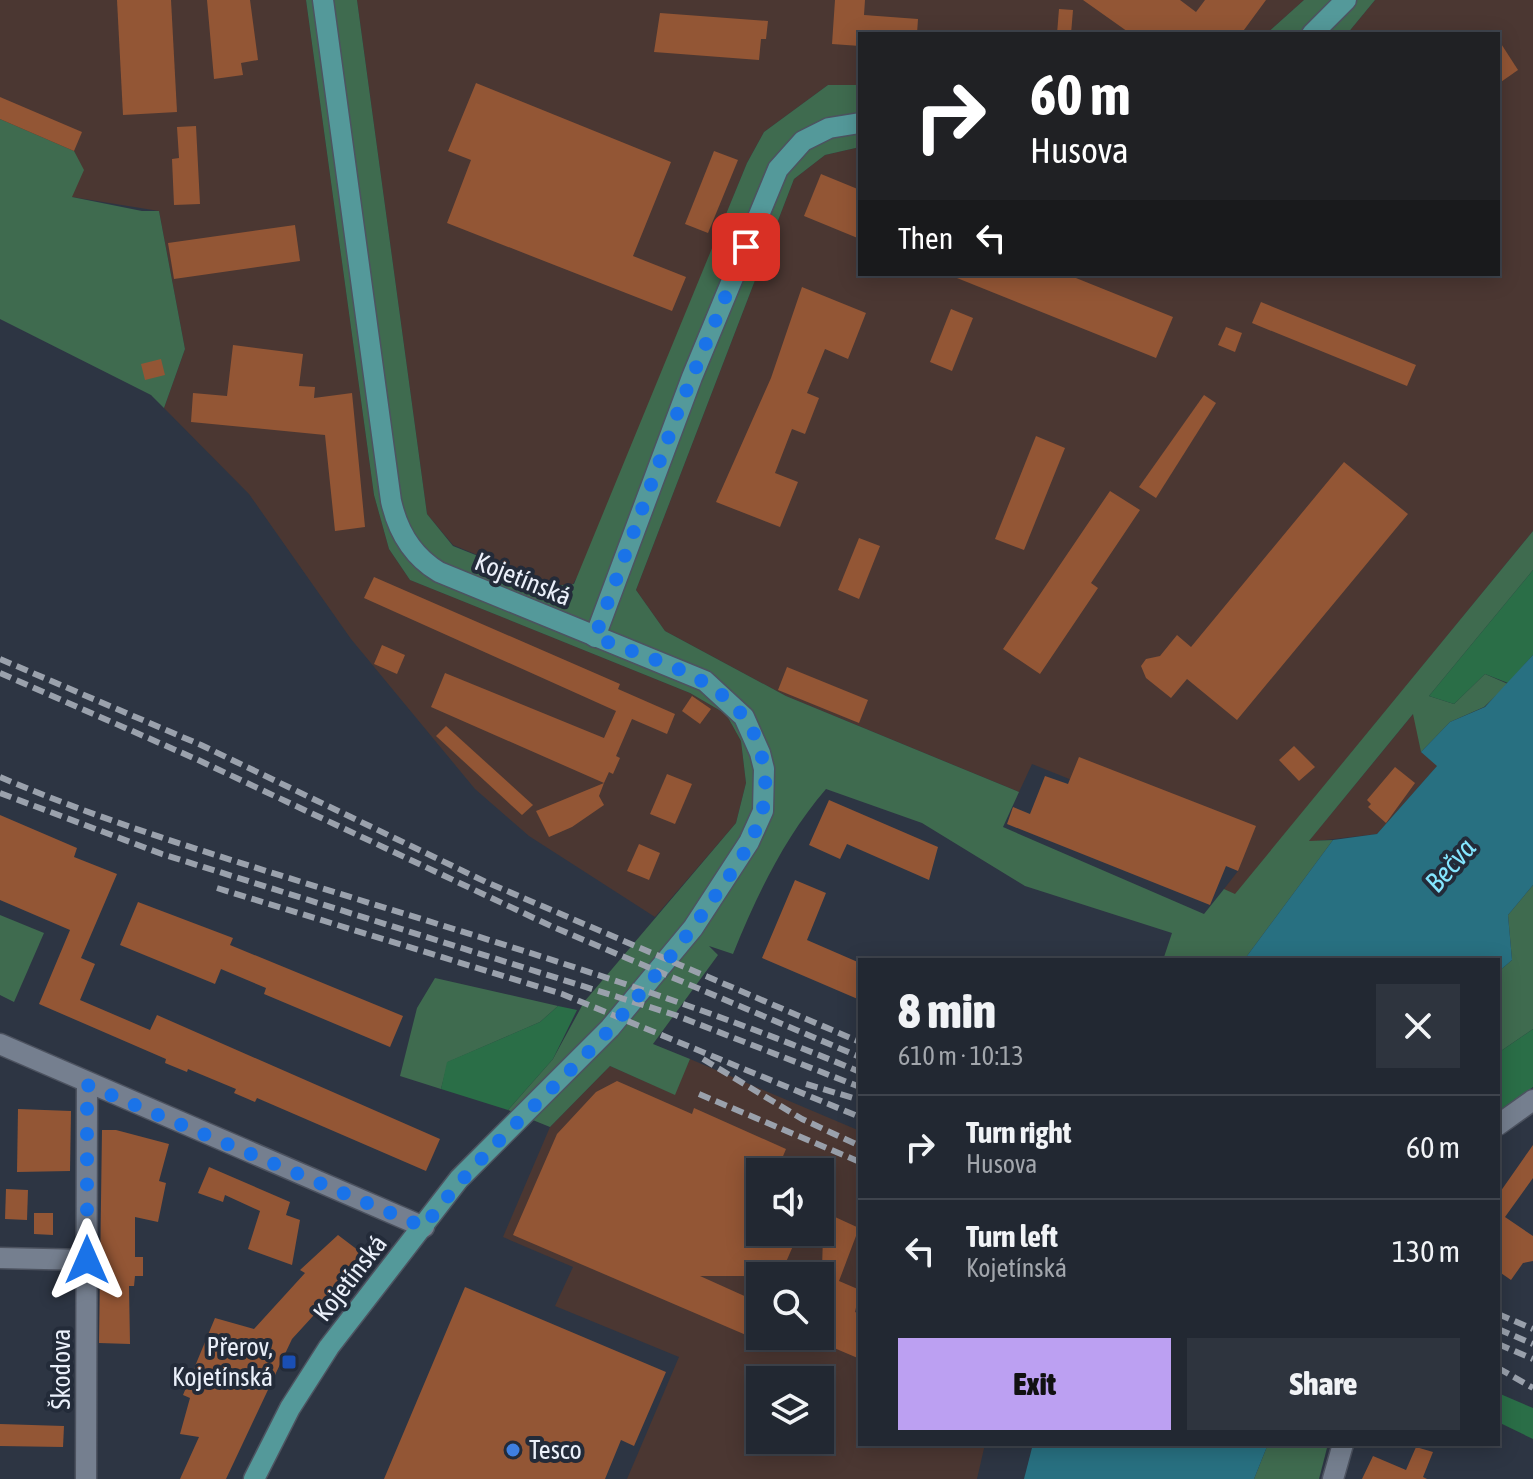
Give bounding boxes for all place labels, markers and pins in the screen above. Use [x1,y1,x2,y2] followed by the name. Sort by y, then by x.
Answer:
[712,213,780,281] pin
[172,1332,273,1392] place label: Přerov, Kojetínská
[280,1353,298,1371] marker: Přerov, Kojetínská
[529,1435,582,1465] place label: Tesco
[504,1441,522,1459] marker: Tesco

